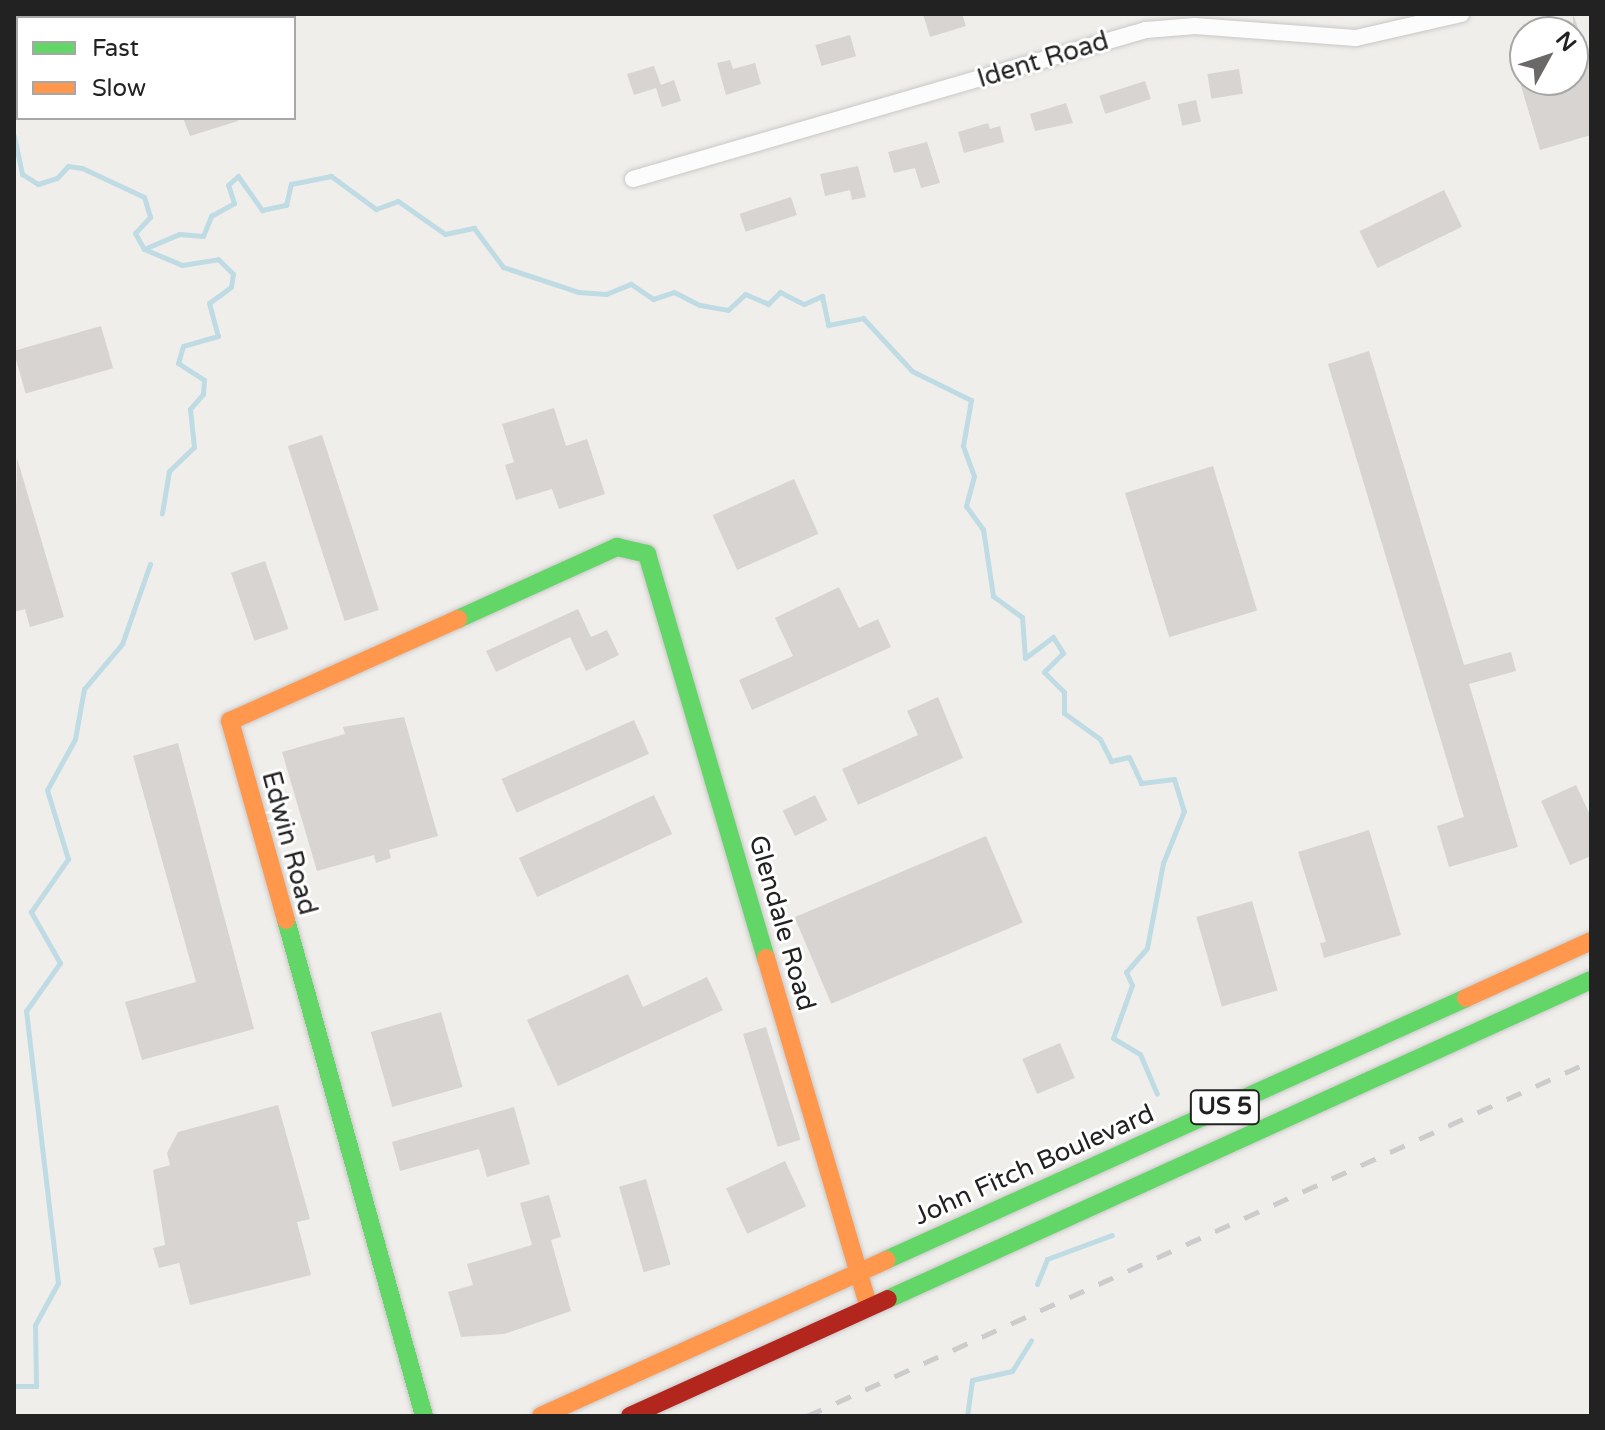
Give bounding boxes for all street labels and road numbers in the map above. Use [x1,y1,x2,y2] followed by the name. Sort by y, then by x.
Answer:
[974,25,1112,95] street label: Ident Road
[255,768,323,918] street label: Edwin Road
[742,832,822,1014] street label: Glendale Road
[1189,1087,1261,1127] road number: US 5
[909,1098,1159,1232] street label: John Fitch Boulevard

